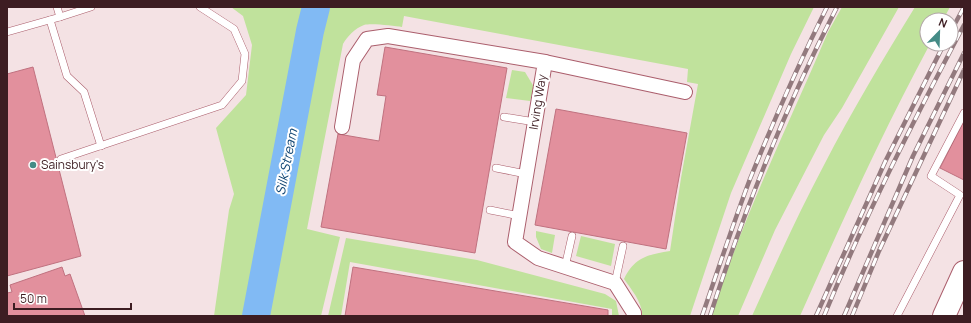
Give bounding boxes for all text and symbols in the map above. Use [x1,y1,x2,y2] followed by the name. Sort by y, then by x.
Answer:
[919,12,959,52] north arrow
[937,14,950,31] text: N
[525,72,550,131] street label: Irving Way
[271,127,301,196] water label: Silk Stream
[41,156,104,173] place label: Sainsbury's
[28,160,38,170] marker: Sainsbury's
[14,285,131,311] scale bar
[20,290,47,307] text: 50 m

